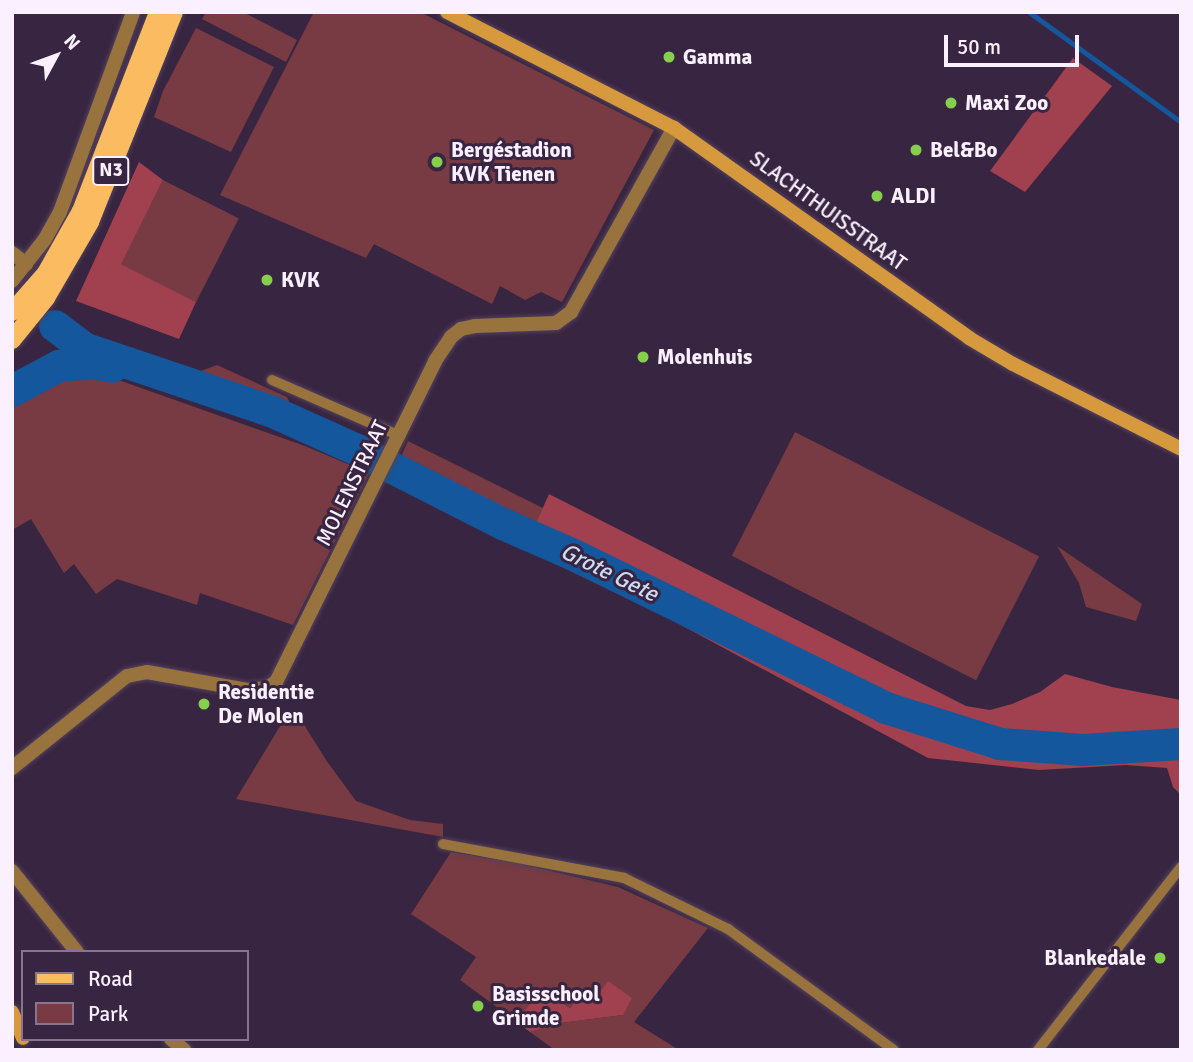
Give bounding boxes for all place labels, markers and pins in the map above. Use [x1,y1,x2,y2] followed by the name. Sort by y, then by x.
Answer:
[683,44,752,70] place label: Gamma
[661,49,677,65] marker: Gamma
[965,90,1048,116] place label: Maxi Zoo
[943,95,959,111] marker: Maxi Zoo
[451,137,572,187] place label: Bergéstadion KVK Tienen
[930,137,998,163] place label: Bel&Bo
[908,142,924,158] marker: Bel&Bo
[429,154,445,170] marker: Bergéstadion KVK Tienen
[891,183,936,209] place label: ALDI
[869,188,885,204] marker: ALDI
[281,267,320,293] place label: KVK
[259,272,275,288] marker: KVK
[657,344,752,370] place label: Molenhuis
[635,349,651,365] marker: Molenhuis
[218,679,314,729] place label: Residentie De Molen
[196,696,212,712] marker: Residentie De Molen
[1044,945,1146,971] place label: Blankedale
[1152,950,1168,966] marker: Blankedale
[492,981,600,1031] place label: Basisschool Grimde
[470,998,486,1014] marker: Basisschool Grimde

